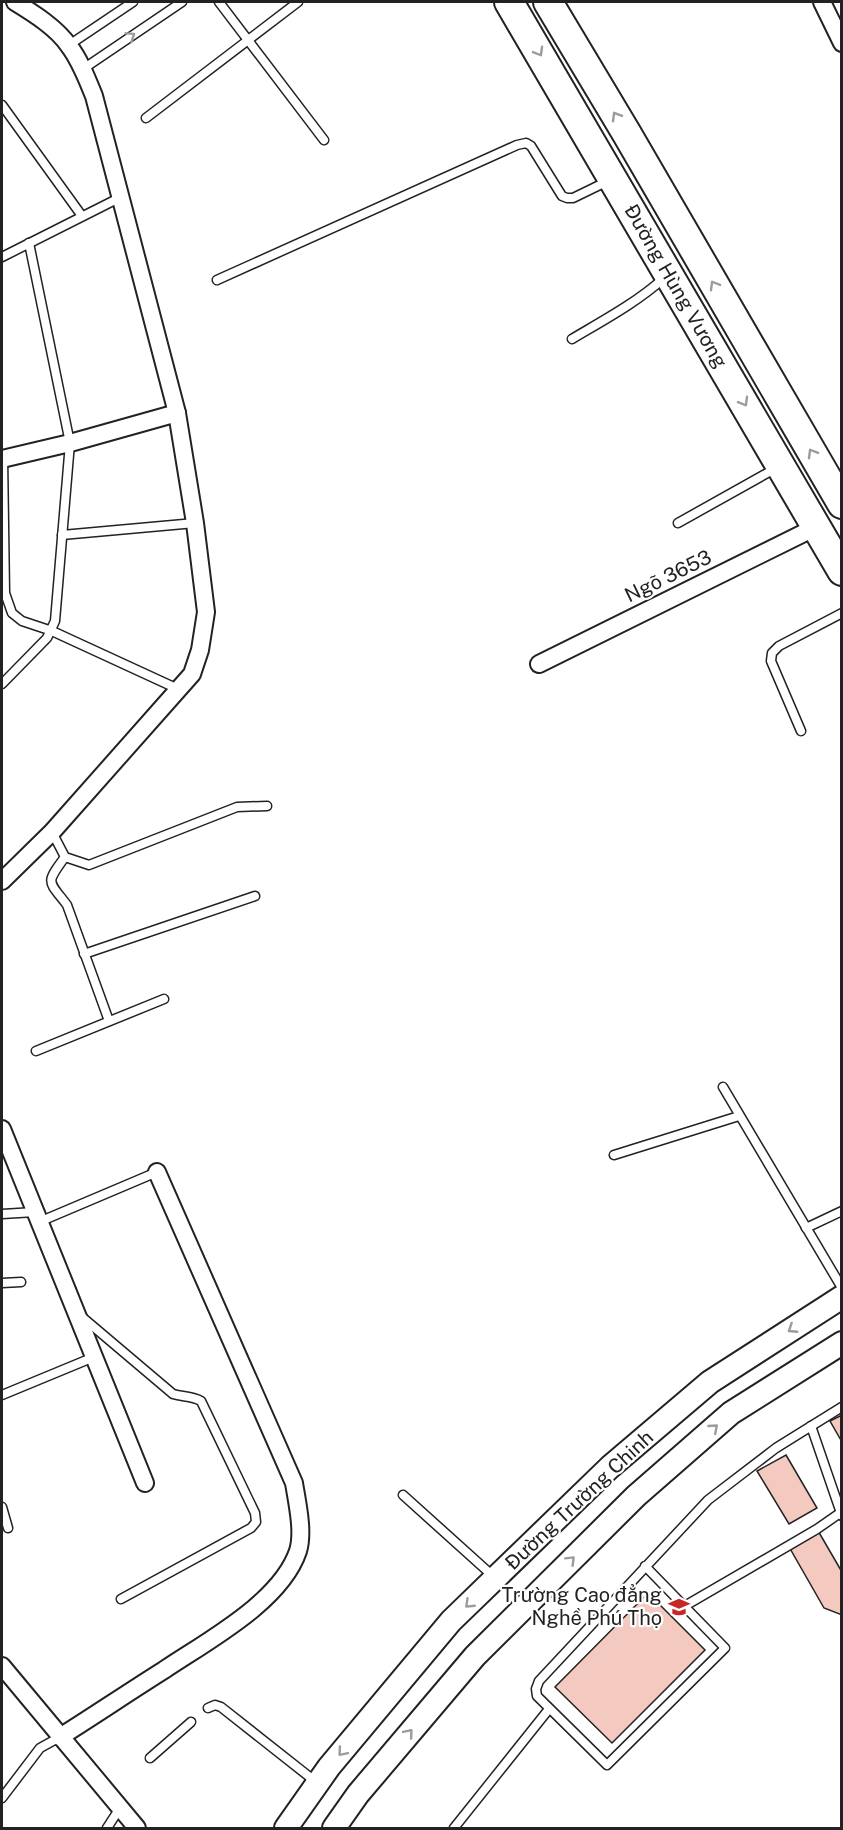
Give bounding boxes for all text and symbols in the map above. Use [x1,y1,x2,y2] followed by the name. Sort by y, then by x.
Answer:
[124,32,135,43] one-way arrow
[532,46,543,56] one-way arrow
[612,112,624,122] one-way arrow
[619,200,733,372] street label: Đường Hùng Vương
[710,281,722,291] one-way arrow
[736,395,748,406] one-way arrow
[808,449,819,459] one-way arrow
[621,545,715,607] street label: Ngõ 3653
[788,1321,798,1333] one-way arrow
[707,1424,718,1435] one-way arrow
[500,1425,658,1575] street label: Đường Trường Chinh
[564,1557,575,1568] one-way arrow
[502,1583,662,1630] place label: Trường Cao đẳng Nghề Phú Thọ
[667,1595,691,1619] school or university icon: Trường Cao đẳng Nghề Phú Thọ
[465,1597,476,1608] one-way arrow
[402,1729,413,1740] one-way arrow
[338,1745,349,1756] one-way arrow

